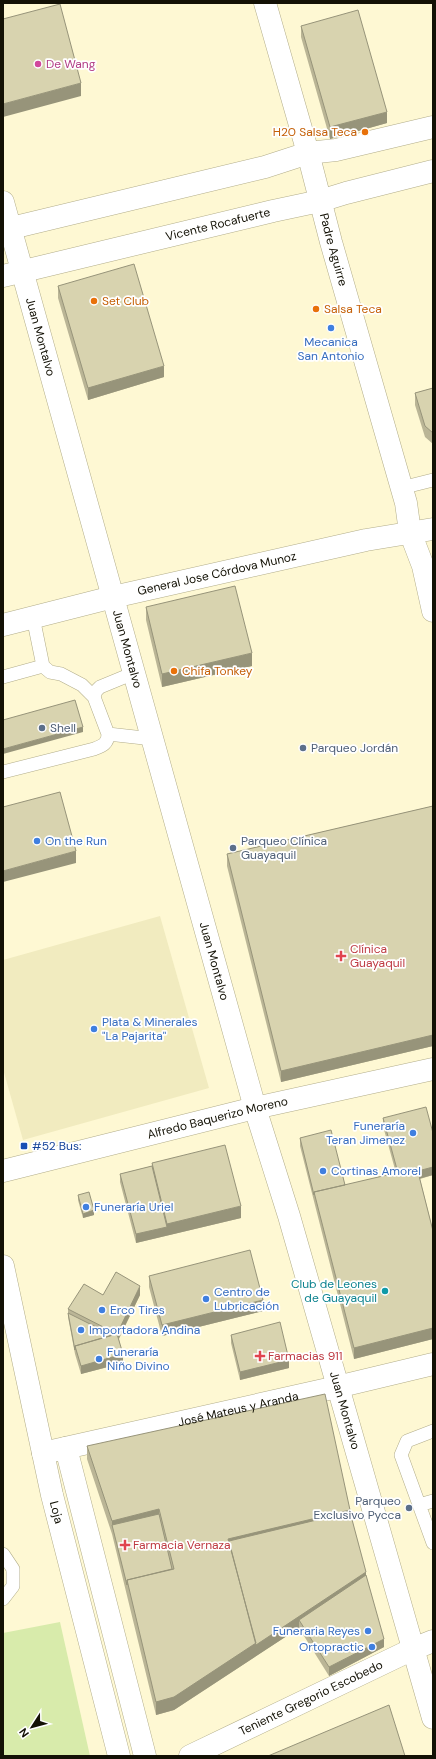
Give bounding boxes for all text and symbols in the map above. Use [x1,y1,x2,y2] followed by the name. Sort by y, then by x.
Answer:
[46,56,96,72] place label: De Wang
[33,59,43,69] marker: De Wang
[273,124,357,140] place label: H20 Salsa Teca
[360,127,370,137] marker: H20 Salsa Teca
[164,204,272,245] street label: Vicente Rocafuerte
[316,211,351,288] street label: Padre Aguirre
[102,293,149,309] place label: Set Club
[22,296,59,378] street label: Juan Montalvo
[89,296,99,306] marker: Set Club
[324,301,382,317] place label: Salsa Teca
[311,304,321,314] marker: Salsa Teca
[326,323,336,333] marker: Mecanica San Antonio
[298,334,364,364] place label: Mecanica San Antonio
[136,548,298,599] street label: General Jose Córdova Munoz
[109,608,146,690] street label: Juan Montalvo
[182,663,253,679] place label: Chifa Tonkey
[169,666,179,676] marker: Chifa Tonkey
[50,720,76,736] place label: Shell
[37,723,47,733] marker: Shell
[311,740,398,756] place label: Parqueo Jordán
[298,743,308,753] marker: Parqueo Jordán
[45,833,107,849] place label: On the Run
[241,833,327,863] place label: Parqueo Clínica Guayaquil
[32,836,42,846] marker: On the Run
[228,843,238,853] marker: Parqueo Clínica Guayaquil
[196,920,233,1002] street label: Juan Montalvo
[350,941,405,971] place label: Clínica Guayaquil
[335,950,347,962] marker: Clínica Guayaquil
[102,1014,198,1044] place label: Plata & Minerales "La Pajarita"
[89,1024,99,1034] marker: Plata & Minerales "La Pajarita"
[146,1093,289,1143] street label: Alfredo Baquerizo Moreno
[326,1118,405,1148] place label: Funeraría Teran Jimenez
[408,1128,418,1138] marker: Funeraría Teran Jimenez
[32,1138,81,1154] place label: #52 Bus:
[19,1141,29,1151] marker: #52 Bus:
[331,1163,421,1179] place label: Cortinas Amorel
[318,1166,328,1176] marker: Cortinas Amorel
[94,1199,173,1215] place label: Funeraría Uriel
[81,1202,91,1212] marker: Funeraría Uriel
[291,1276,377,1306] place label: Club de Leones de Guayaquil
[214,1284,279,1314] place label: Centro de Lubricación
[380,1286,390,1296] marker: Club de Leones de Guayaquil
[201,1294,211,1304] marker: Centro de Lubricación
[110,1302,165,1318] place label: Erco Tires
[97,1305,107,1315] marker: Erco Tires
[89,1322,200,1338] place label: Importadora Andina
[76,1325,86,1335] marker: Importadora Andina
[107,1344,170,1374] place label: Funeraría Niño Divino
[268,1348,343,1364] place label: Farmacias 911
[255,1351,265,1361] marker: Farmacias 911
[94,1354,104,1364] marker: Funeraría Niño Divino
[326,1370,364,1452] street label: Juan Montalvo
[176,1388,300,1430] street label: José Mateus y Aranda
[314,1493,401,1523] place label: Parqueo Exclusivo Pycca
[46,1499,67,1525] street label: Loja
[404,1503,414,1513] marker: Parqueo Exclusivo Pycca
[133,1537,231,1553] place label: Farmacia Vernaza
[120,1540,130,1550] marker: Farmacia Vernaza
[273,1623,360,1639] place label: Funeraria Reyes
[363,1626,373,1636] marker: Funeraria Reyes
[299,1639,364,1655] place label: Ortopractic
[367,1642,377,1652] marker: Ortopractic
[236,1657,385,1739] street label: Teniente Gregorio Escobedo
[12,1707,52,1747] north arrow
[16,1726,32,1740] text: N

